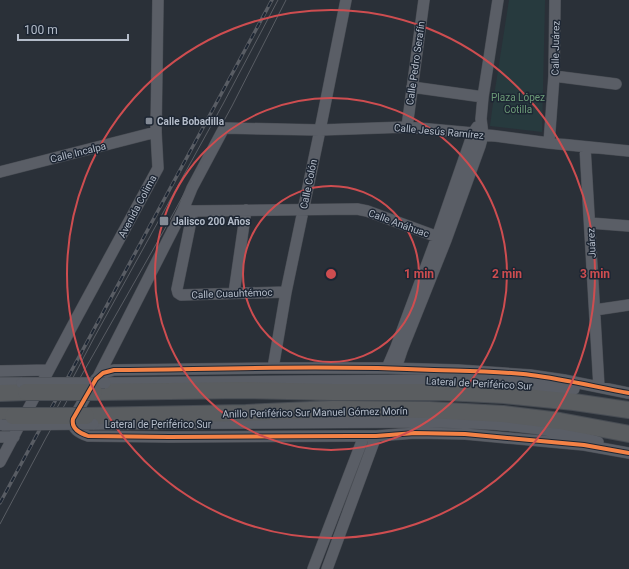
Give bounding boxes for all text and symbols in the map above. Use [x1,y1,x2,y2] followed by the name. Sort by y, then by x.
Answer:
[18,16,128,42] scale bar
[404,20,427,106] street label: Calle Pedro Serafín
[550,21,561,75] street label: Calle Juárez
[24,23,58,37] text: 100 m
[491,92,545,115] park label: Plaza López Cotilla
[144,116,154,126] marker: Calle Bobadilla
[157,116,225,127] place label: Calle Bobadilla
[394,122,484,141] street label: Calle Jesús Ramírez
[49,140,107,165] street label: Calle Incalpa
[298,158,319,210] street label: Calle Colón
[116,173,159,239] street label: Avenida Colima
[367,207,431,240] street label: Calle Anáhuac
[158,215,170,227] marker: Jalisco 200 Años
[173,216,250,227] place label: Jalisco 200 Años
[585,228,598,258] street label: Juárez
[324,267,338,281] centre of rings
[404,267,434,281] text: 1 min
[492,267,522,281] text: 2 min
[580,267,610,281] text: 3 min
[191,287,273,300] street label: Calle Cuauhtémoc
[426,375,533,392] street label: Lateral de Periférico Sur
[222,405,408,420] street label: Anillo Periférico Sur Manuel Gómez Morín
[105,419,212,430] street label: Lateral de Periférico Sur

